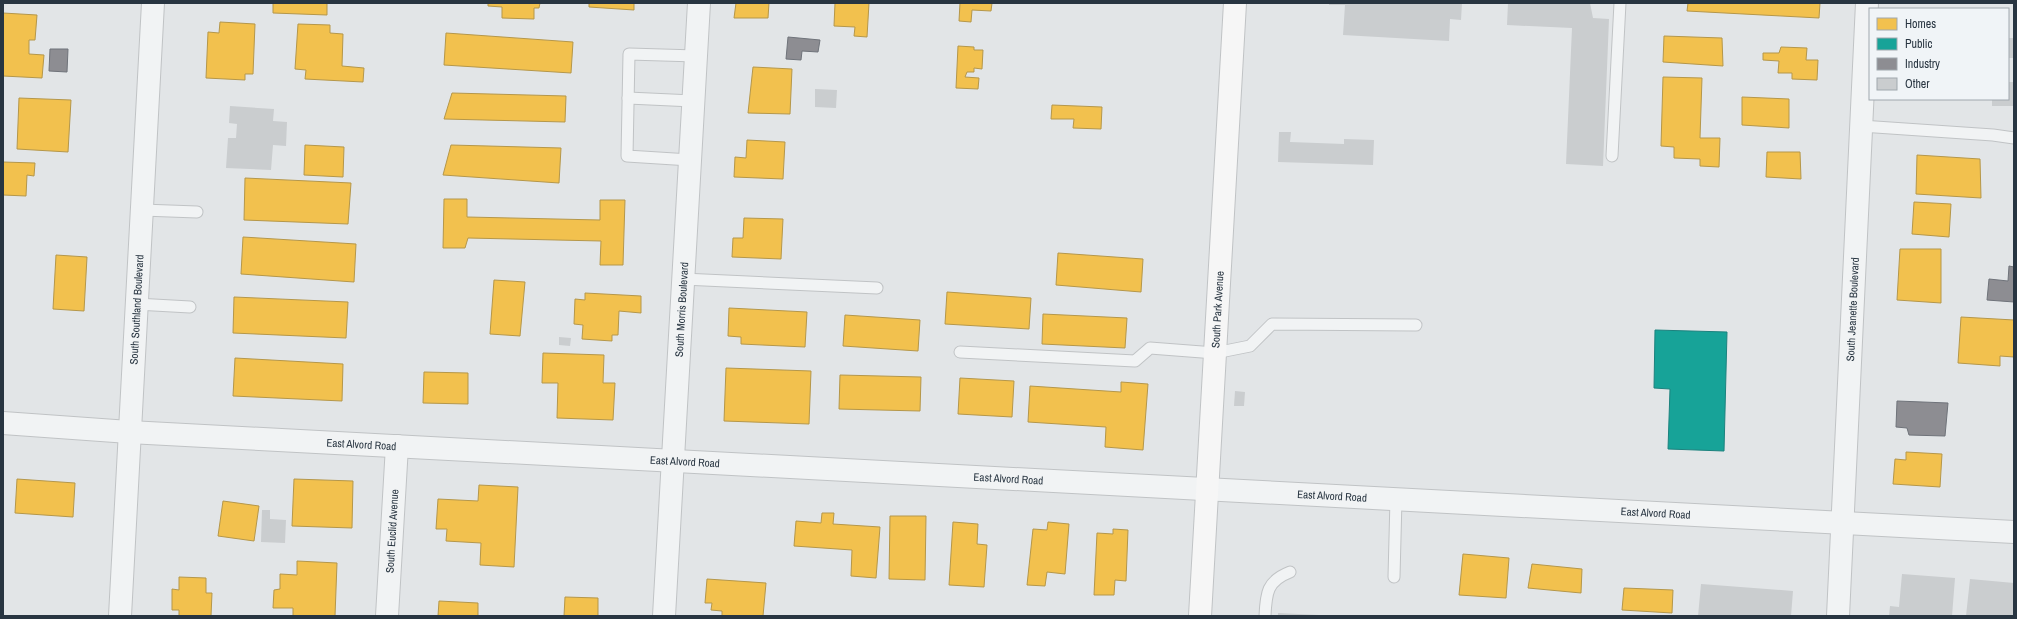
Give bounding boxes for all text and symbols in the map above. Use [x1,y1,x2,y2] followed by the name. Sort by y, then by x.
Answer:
[1869,8,2009,100] legend
[1905,16,1936,32] text: Homes
[1905,36,1932,52] text: Public
[1905,56,1940,72] text: Industry
[1905,76,1930,92] text: Other
[127,254,146,365] street label: South Southland Boulevard
[1843,257,1862,362] street label: South Jeanette Boulevard
[672,262,691,357] street label: South Morris Boulevard
[1208,271,1227,348] street label: South Park Avenue
[326,435,397,453] street label: East Alvord Road
[650,453,720,470] street label: East Alvord Road
[973,470,1044,487] street label: East Alvord Road
[1297,487,1367,505] street label: East Alvord Road
[383,489,401,573] street label: South Euclid Avenue
[1620,504,1691,522] street label: East Alvord Road

